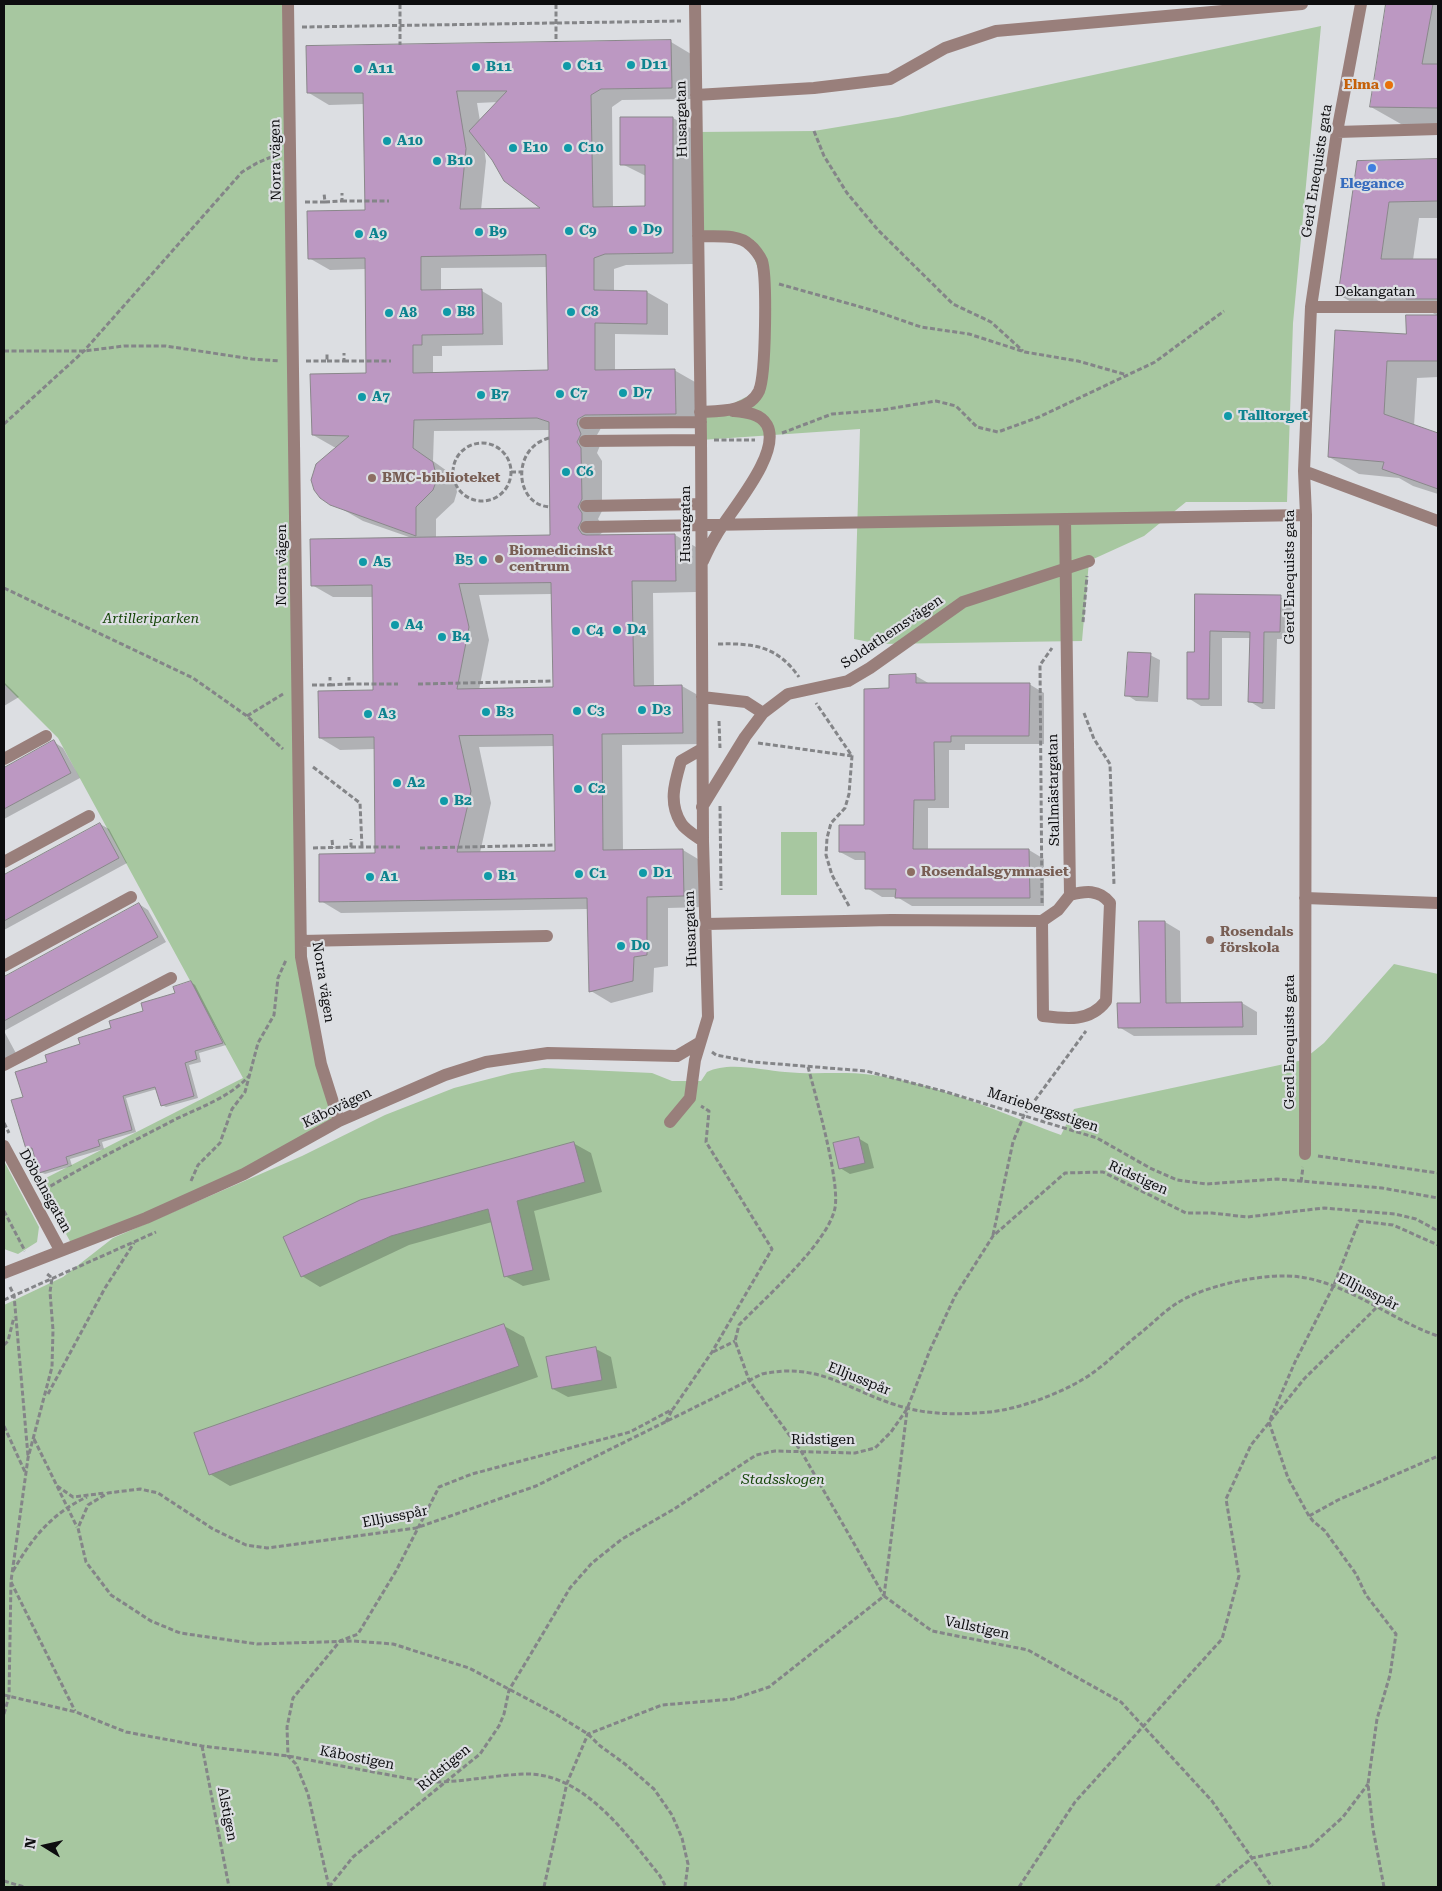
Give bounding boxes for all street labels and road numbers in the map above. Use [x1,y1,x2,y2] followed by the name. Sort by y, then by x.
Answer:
[673,80,691,158] street label: Husargatan
[1298,103,1336,239] street label: Gerd Enequists gata
[267,119,285,201] street label: Norra vägen
[1335,284,1415,300] street label: Dekangatan
[678,486,694,562] street label: Husargatan
[1282,510,1298,644] street label: Gerd Enequists gata
[274,524,290,606] street label: Norra vägen
[838,592,946,672] street label: Soldathemsvägen
[1045,734,1063,846] street label: Stallmästargatan
[681,890,701,968] street label: Husargatan
[308,940,338,1024] street label: Norra vägen
[1282,975,1298,1109] street label: Gerd Enequists gata
[300,1084,374,1132] street label: Kåbovägen
[985,1084,1101,1136] street label: Mariebergsstigen
[15,1146,75,1236] street label: Döbelnsgatan
[1105,1157,1171,1199] street label: Ridstigen
[1335,1270,1401,1314] street label: Elljusspår
[825,1359,893,1399] street label: Elljusspår
[791,1432,855,1448] street label: Ridstigen
[361,1502,429,1532] street label: Elljusspår
[943,1613,1011,1643] street label: Vallstigen
[414,1741,474,1795] street label: Ridstigen
[318,1743,396,1773] street label: Kåbostigen
[214,1785,240,1843] street label: Alstigen

